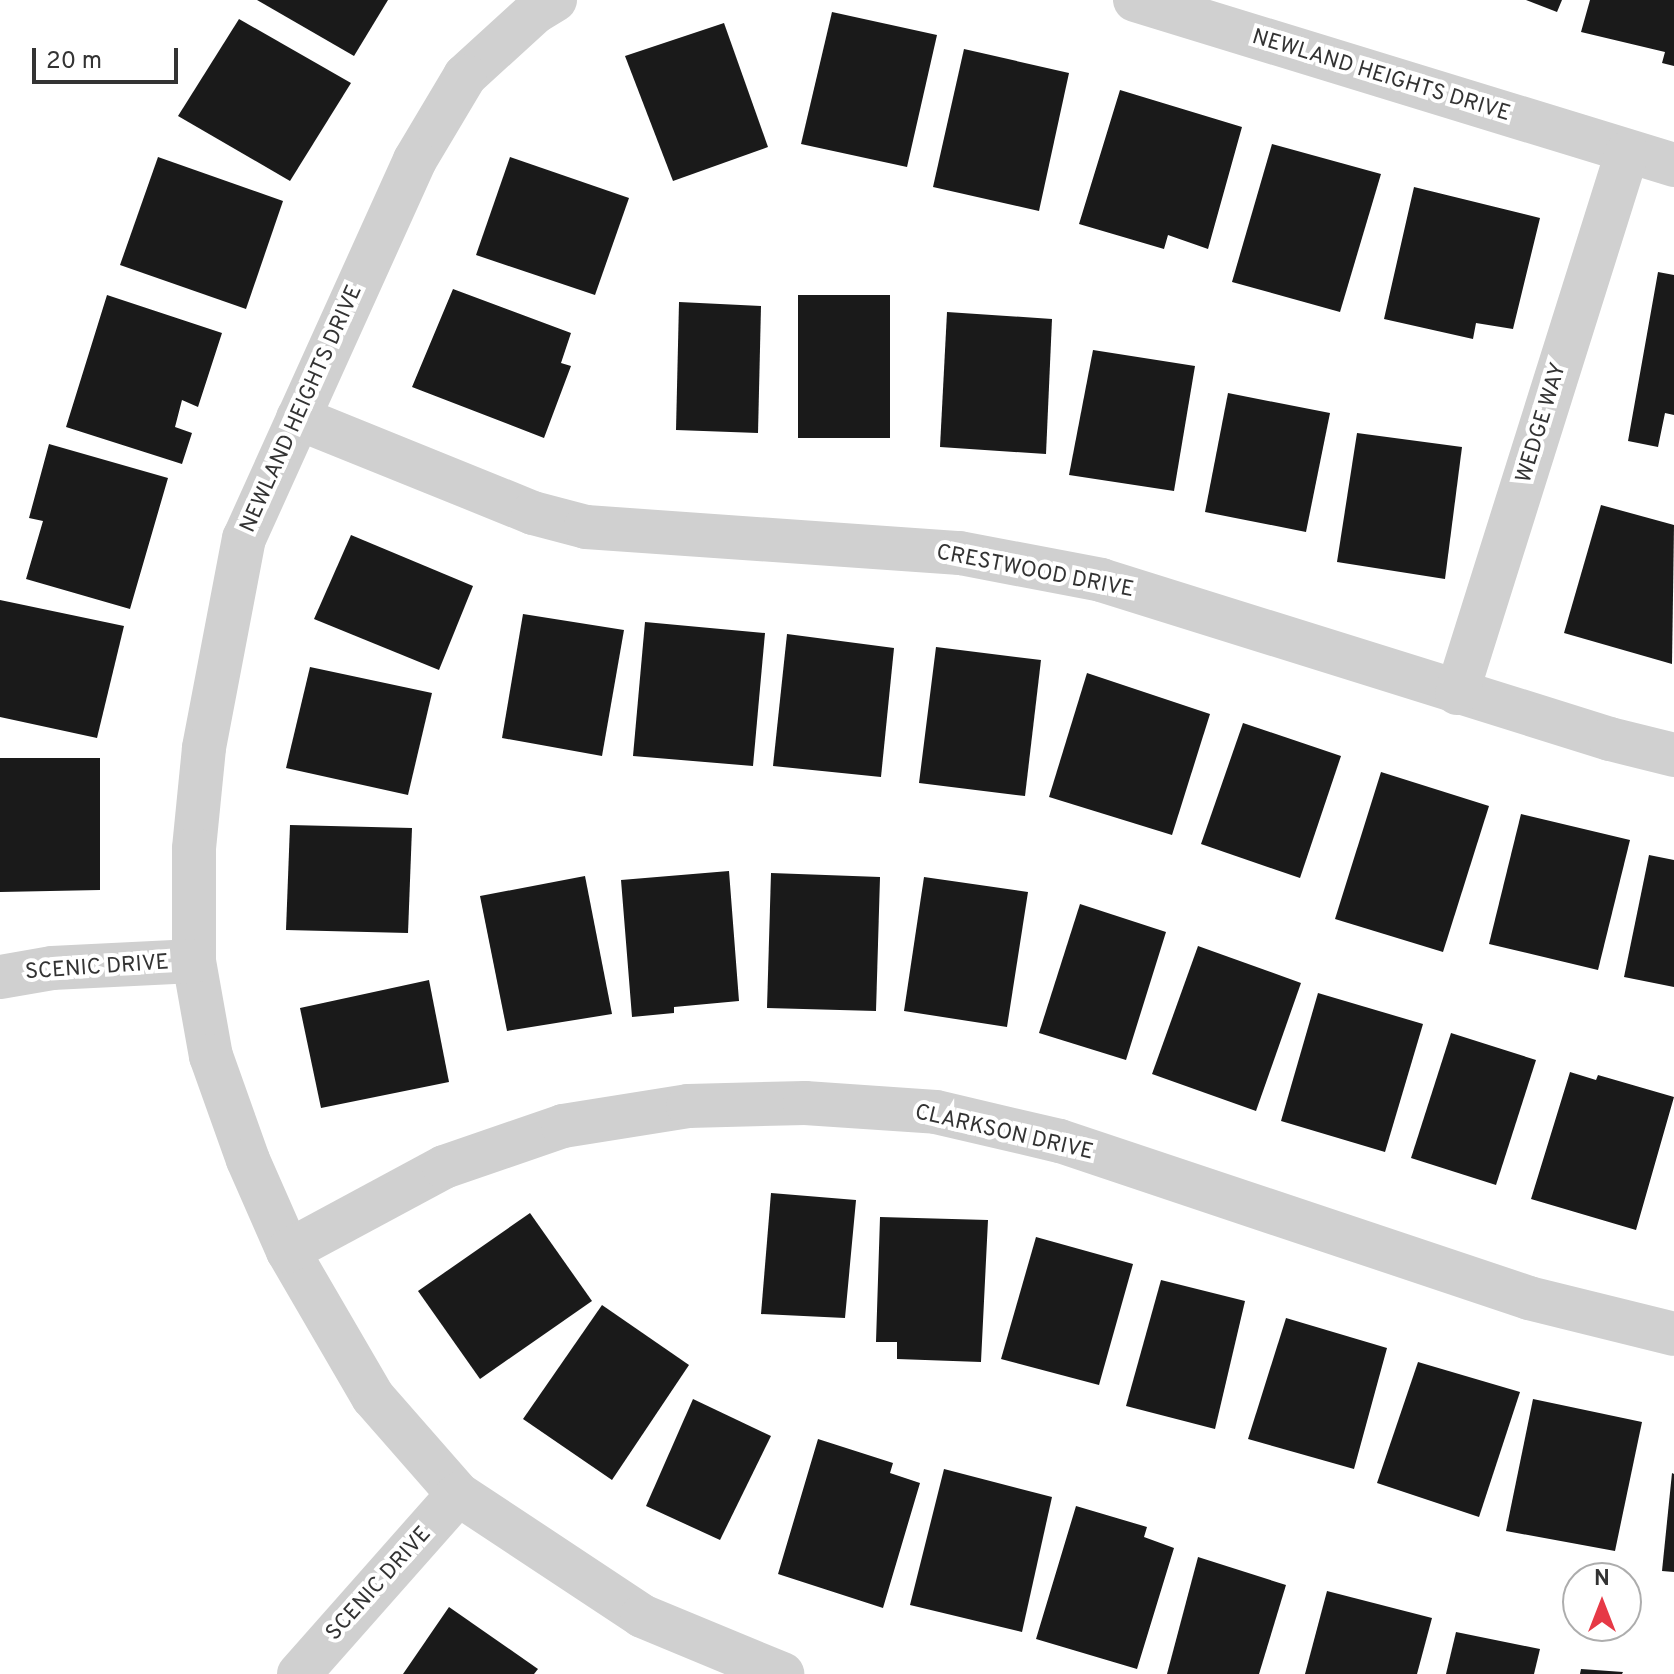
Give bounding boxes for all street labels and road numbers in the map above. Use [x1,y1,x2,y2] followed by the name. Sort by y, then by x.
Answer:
[1249,24,1513,128] street label: NEWLAND HEIGHTS DRIVE
[235,281,369,537] street label: NEWLAND HEIGHTS DRIVE
[1511,360,1573,486] street label: WEDGE WAY
[934,540,1136,604] street label: CRESTWOOD DRIVE
[24,950,170,986] street label: SCENIC DRIVE
[912,1100,1096,1166] street label: CLARKSON DRIVE
[321,1522,437,1646] street label: SCENIC DRIVE

